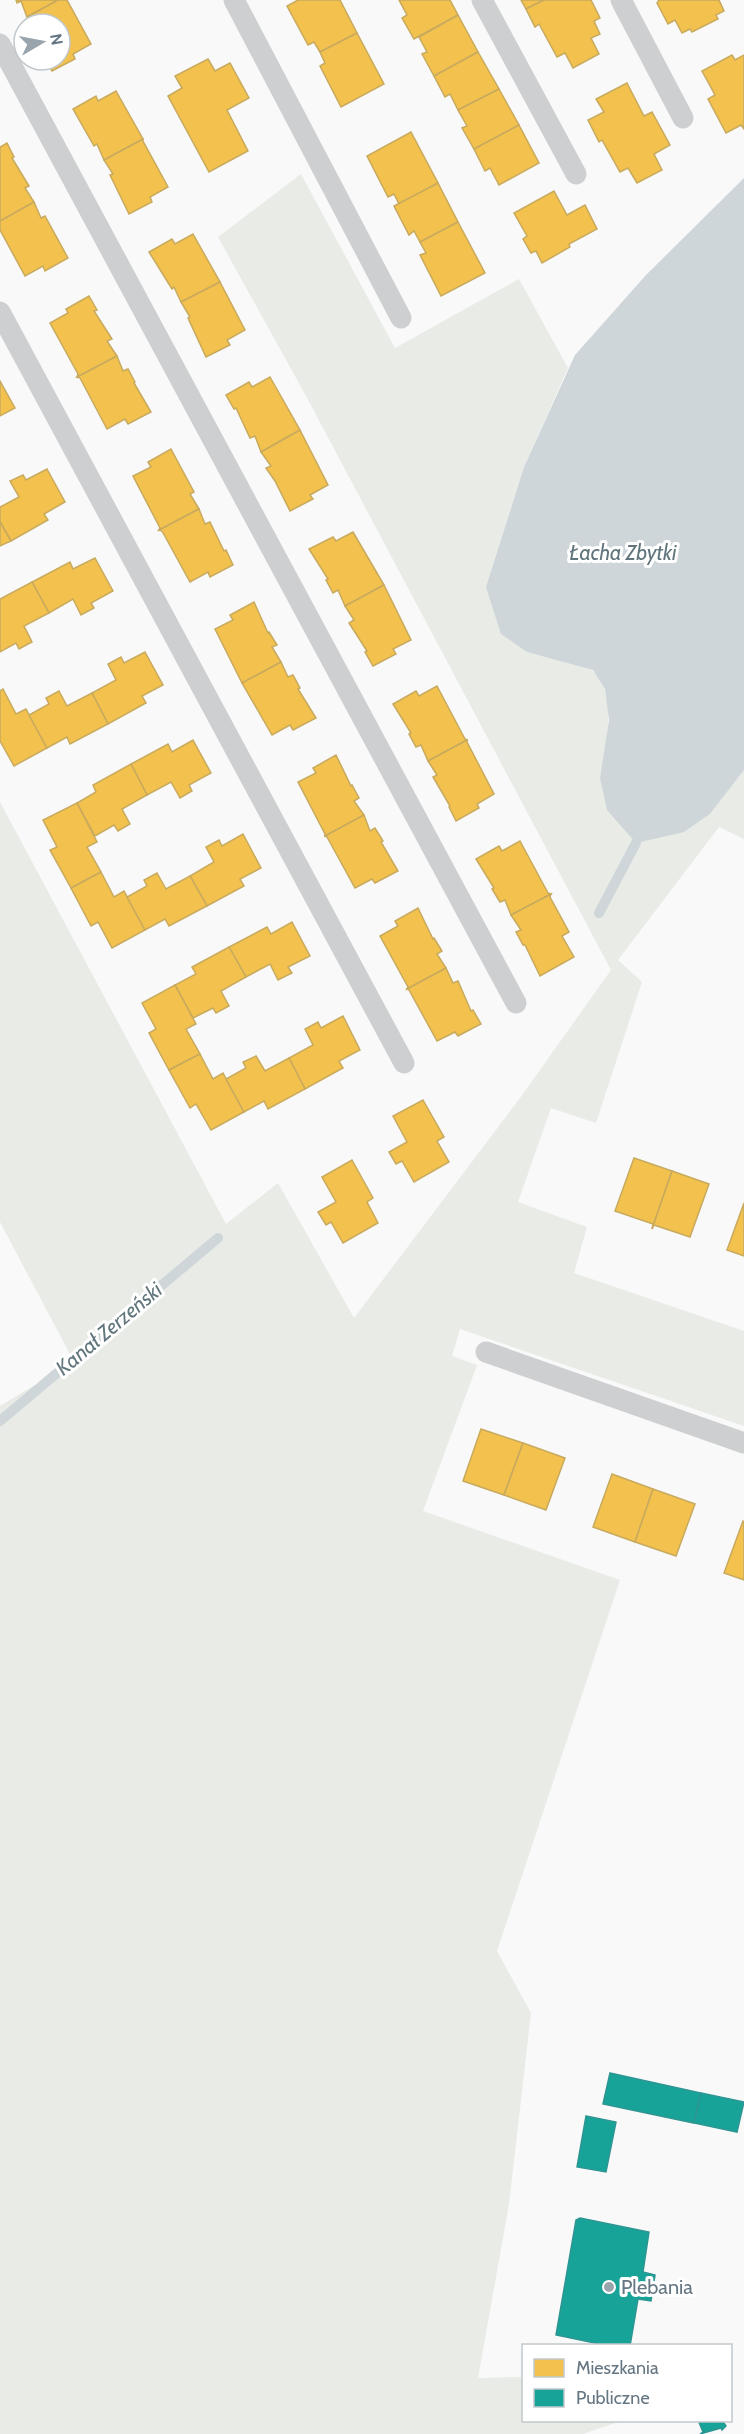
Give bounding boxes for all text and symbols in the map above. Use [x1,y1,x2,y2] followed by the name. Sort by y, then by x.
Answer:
[12,12,72,72] north arrow
[46,32,67,47] text: N
[570,540,677,565] water label: Łacha Zbytki
[51,1277,167,1380] water label: Kanał Zerzeński
[621,2275,693,2299] place label: Plebania
[602,2280,616,2294] marker: Plebania
[522,2344,732,2422] legend
[576,2357,659,2379] text: Mieszkania
[576,2387,650,2409] text: Publiczne

